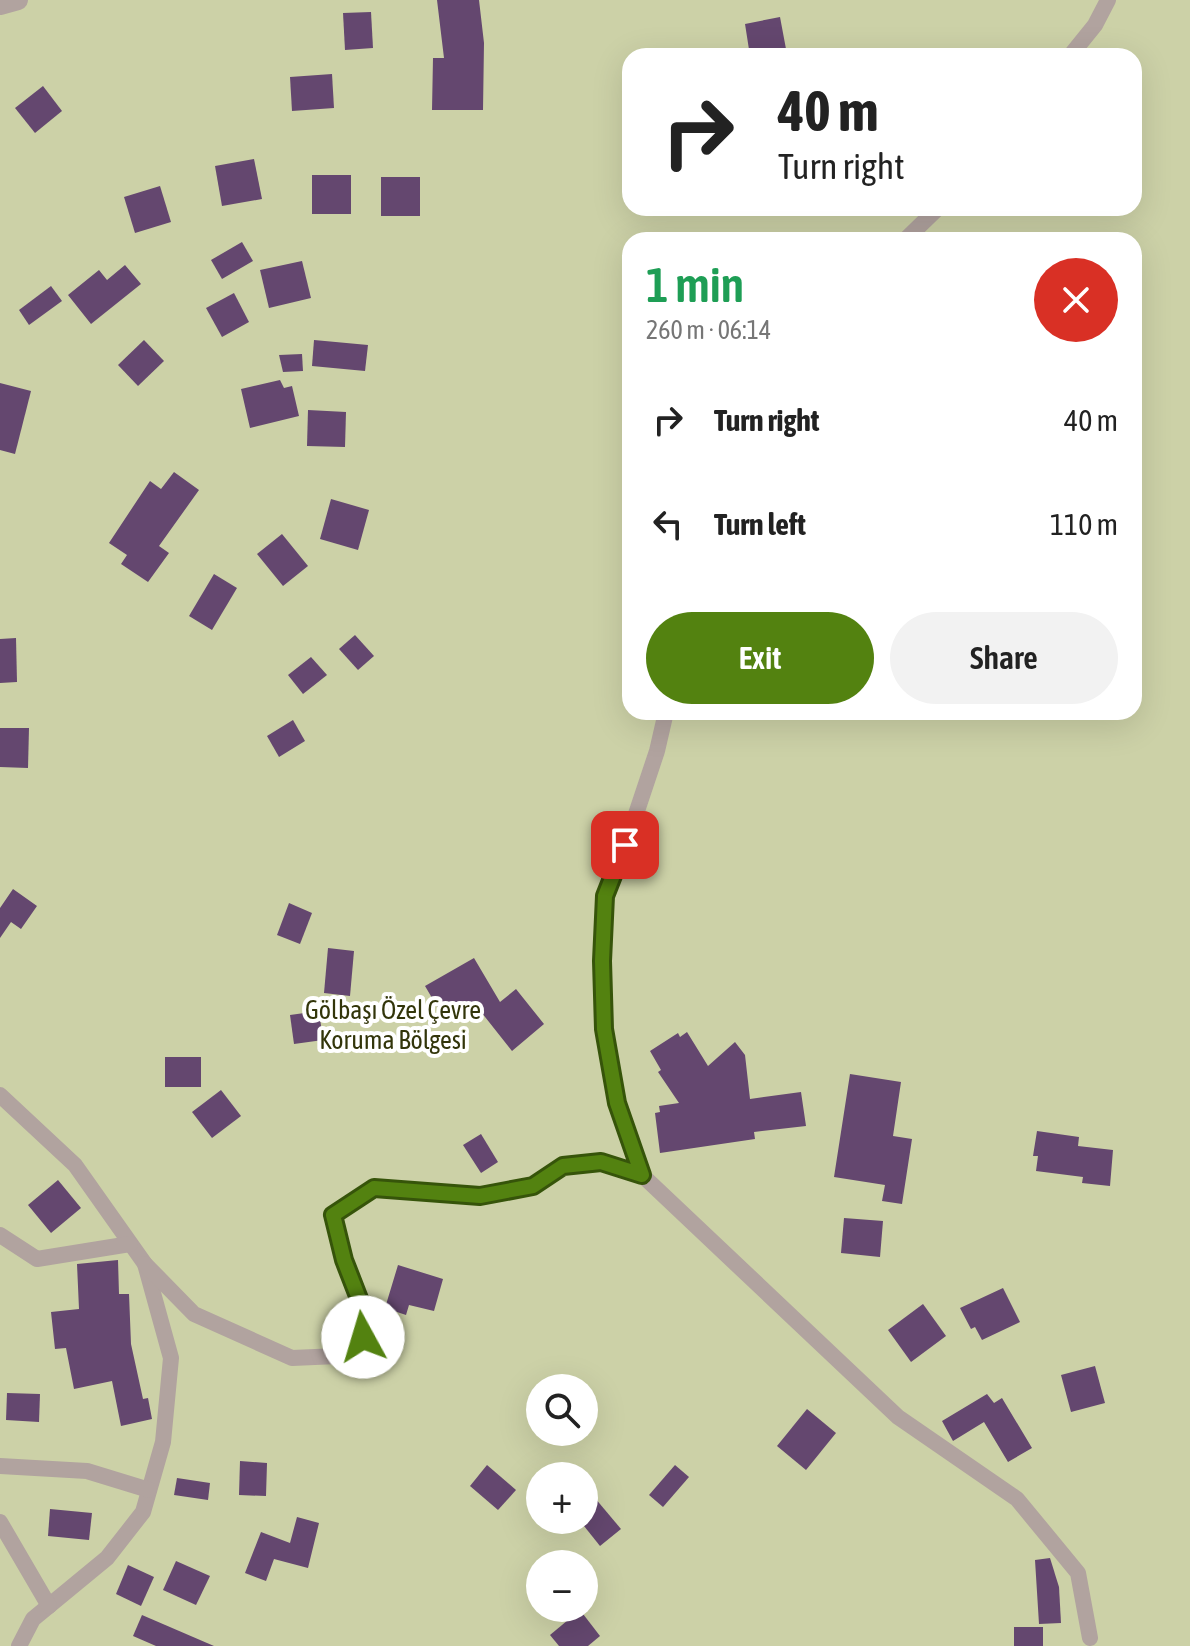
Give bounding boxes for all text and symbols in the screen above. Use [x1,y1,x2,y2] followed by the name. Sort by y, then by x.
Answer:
[778,79,879,143] text: 40 m
[646,80,750,184] icon: right
[778,145,905,187] text: Turn right
[646,257,744,312] text: 1 min
[1034,258,1118,342] button: close
[646,315,771,345] text: 260 m · 06:14
[646,398,690,442] icon: right
[714,403,820,437] text: Turn right
[1064,403,1118,437] text: 40 m
[646,502,690,546] icon: left
[714,507,806,541] text: Turn left
[1050,507,1118,541] text: 110 m
[646,612,874,704] button: Exit
[890,612,1118,704] button: Share
[591,811,659,879] pin
[603,823,647,867] icon: arrive
[305,995,481,1055] park label: Gölbaşı Özel Çevre Koruma Bölgesi
[321,1295,405,1379] position arrow
[526,1374,598,1622] map controls
[526,1374,598,1446] button: search
[526,1462,598,1534] button: +
[526,1550,598,1622] button: −

